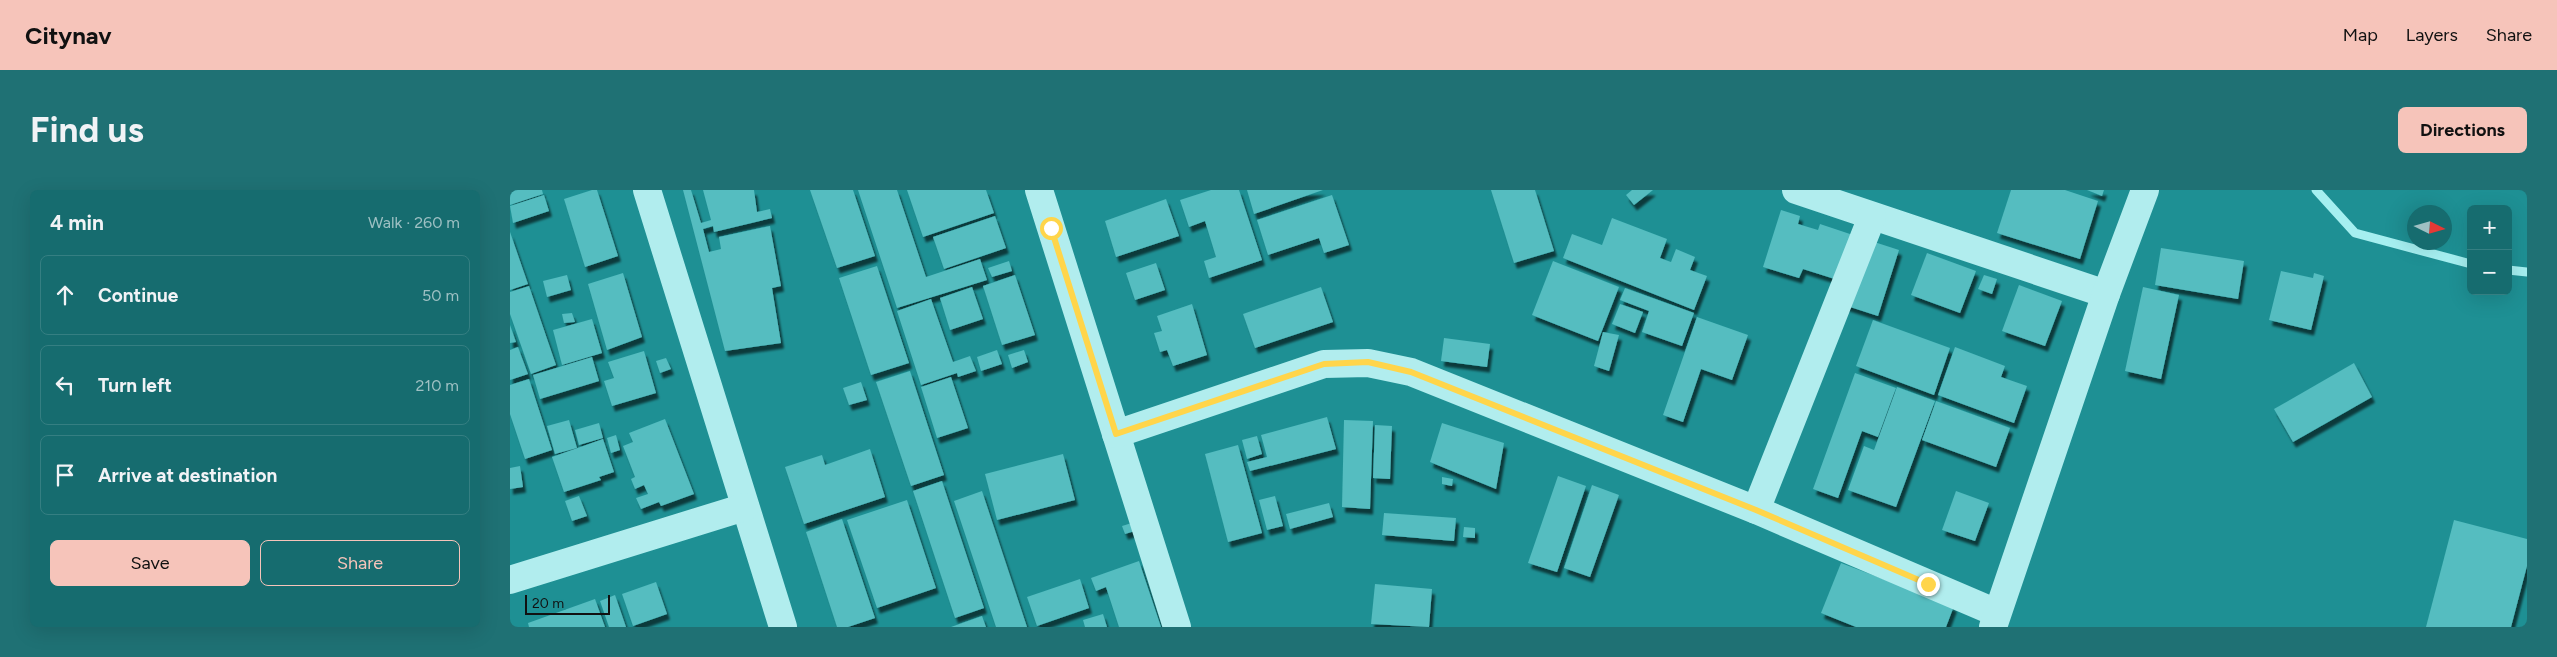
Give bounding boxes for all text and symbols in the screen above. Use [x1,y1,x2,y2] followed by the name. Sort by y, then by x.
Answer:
[25,21,112,50] text: Citynav
[2343,24,2378,46] text: Map
[2406,24,2458,46] text: Layers
[2486,24,2532,46] text: Share
[2398,107,2527,153] button: Directions
[30,109,144,151] text: Find us
[2407,205,2452,250] north arrow
[2467,205,2512,295] map controls
[2467,205,2512,250] button: +
[50,210,104,235] text: 4 min
[368,213,460,232] text: Walk · 260 m
[1040,217,1063,240] route start
[2467,250,2512,295] button: −
[51,281,79,309] icon: ahead
[98,284,178,307] text: Continue
[422,286,459,305] text: 50 m
[51,371,79,399] icon: left
[98,374,172,397] text: Turn left
[416,376,459,395] text: 210 m
[51,461,79,489] icon: arrive
[98,464,277,487] text: Arrive at destination
[50,540,250,586] button: Save
[260,540,460,586] button: Share
[1917,573,1940,596] route end
[525,592,610,615] scale bar
[532,595,564,612] text: 20 m

